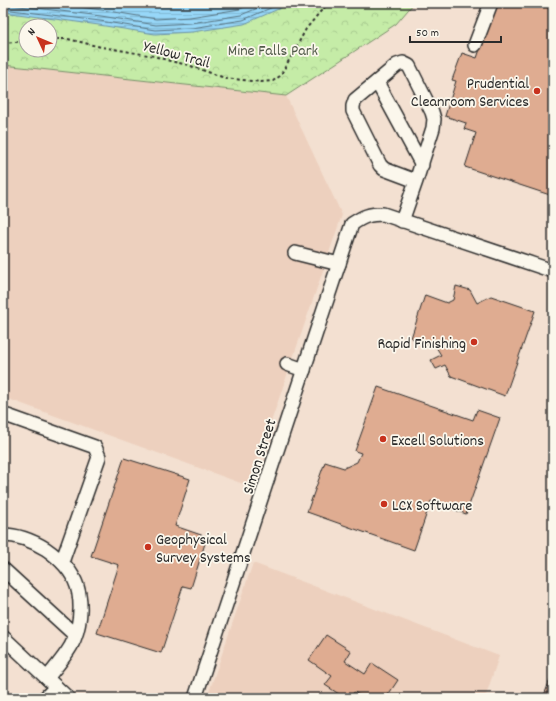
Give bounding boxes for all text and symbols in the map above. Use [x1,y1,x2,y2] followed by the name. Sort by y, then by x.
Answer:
[18,18,58,58] north arrow
[410,18,501,44] scale bar
[25,25,40,40] text: N
[416,25,439,42] text: 50 m
[140,35,212,75] street label: Yellow Trail
[228,40,318,63] park label: Mine Falls Park
[411,73,529,114] place label: Prudential Cleanroom Services
[532,86,542,96] marker: Prudential Cleanroom Services
[377,333,466,356] place label: Rapid Finishing
[469,337,479,347] marker: Rapid Finishing
[237,416,283,497] street label: Simon Street
[391,430,484,453] place label: Excell Solutions
[378,434,388,444] marker: Excell Solutions
[392,495,472,518] place label: LCX Software
[379,499,389,509] marker: LCX Software
[156,529,251,570] place label: Geophysical Survey Systems
[143,542,153,552] marker: Geophysical Survey Systems

